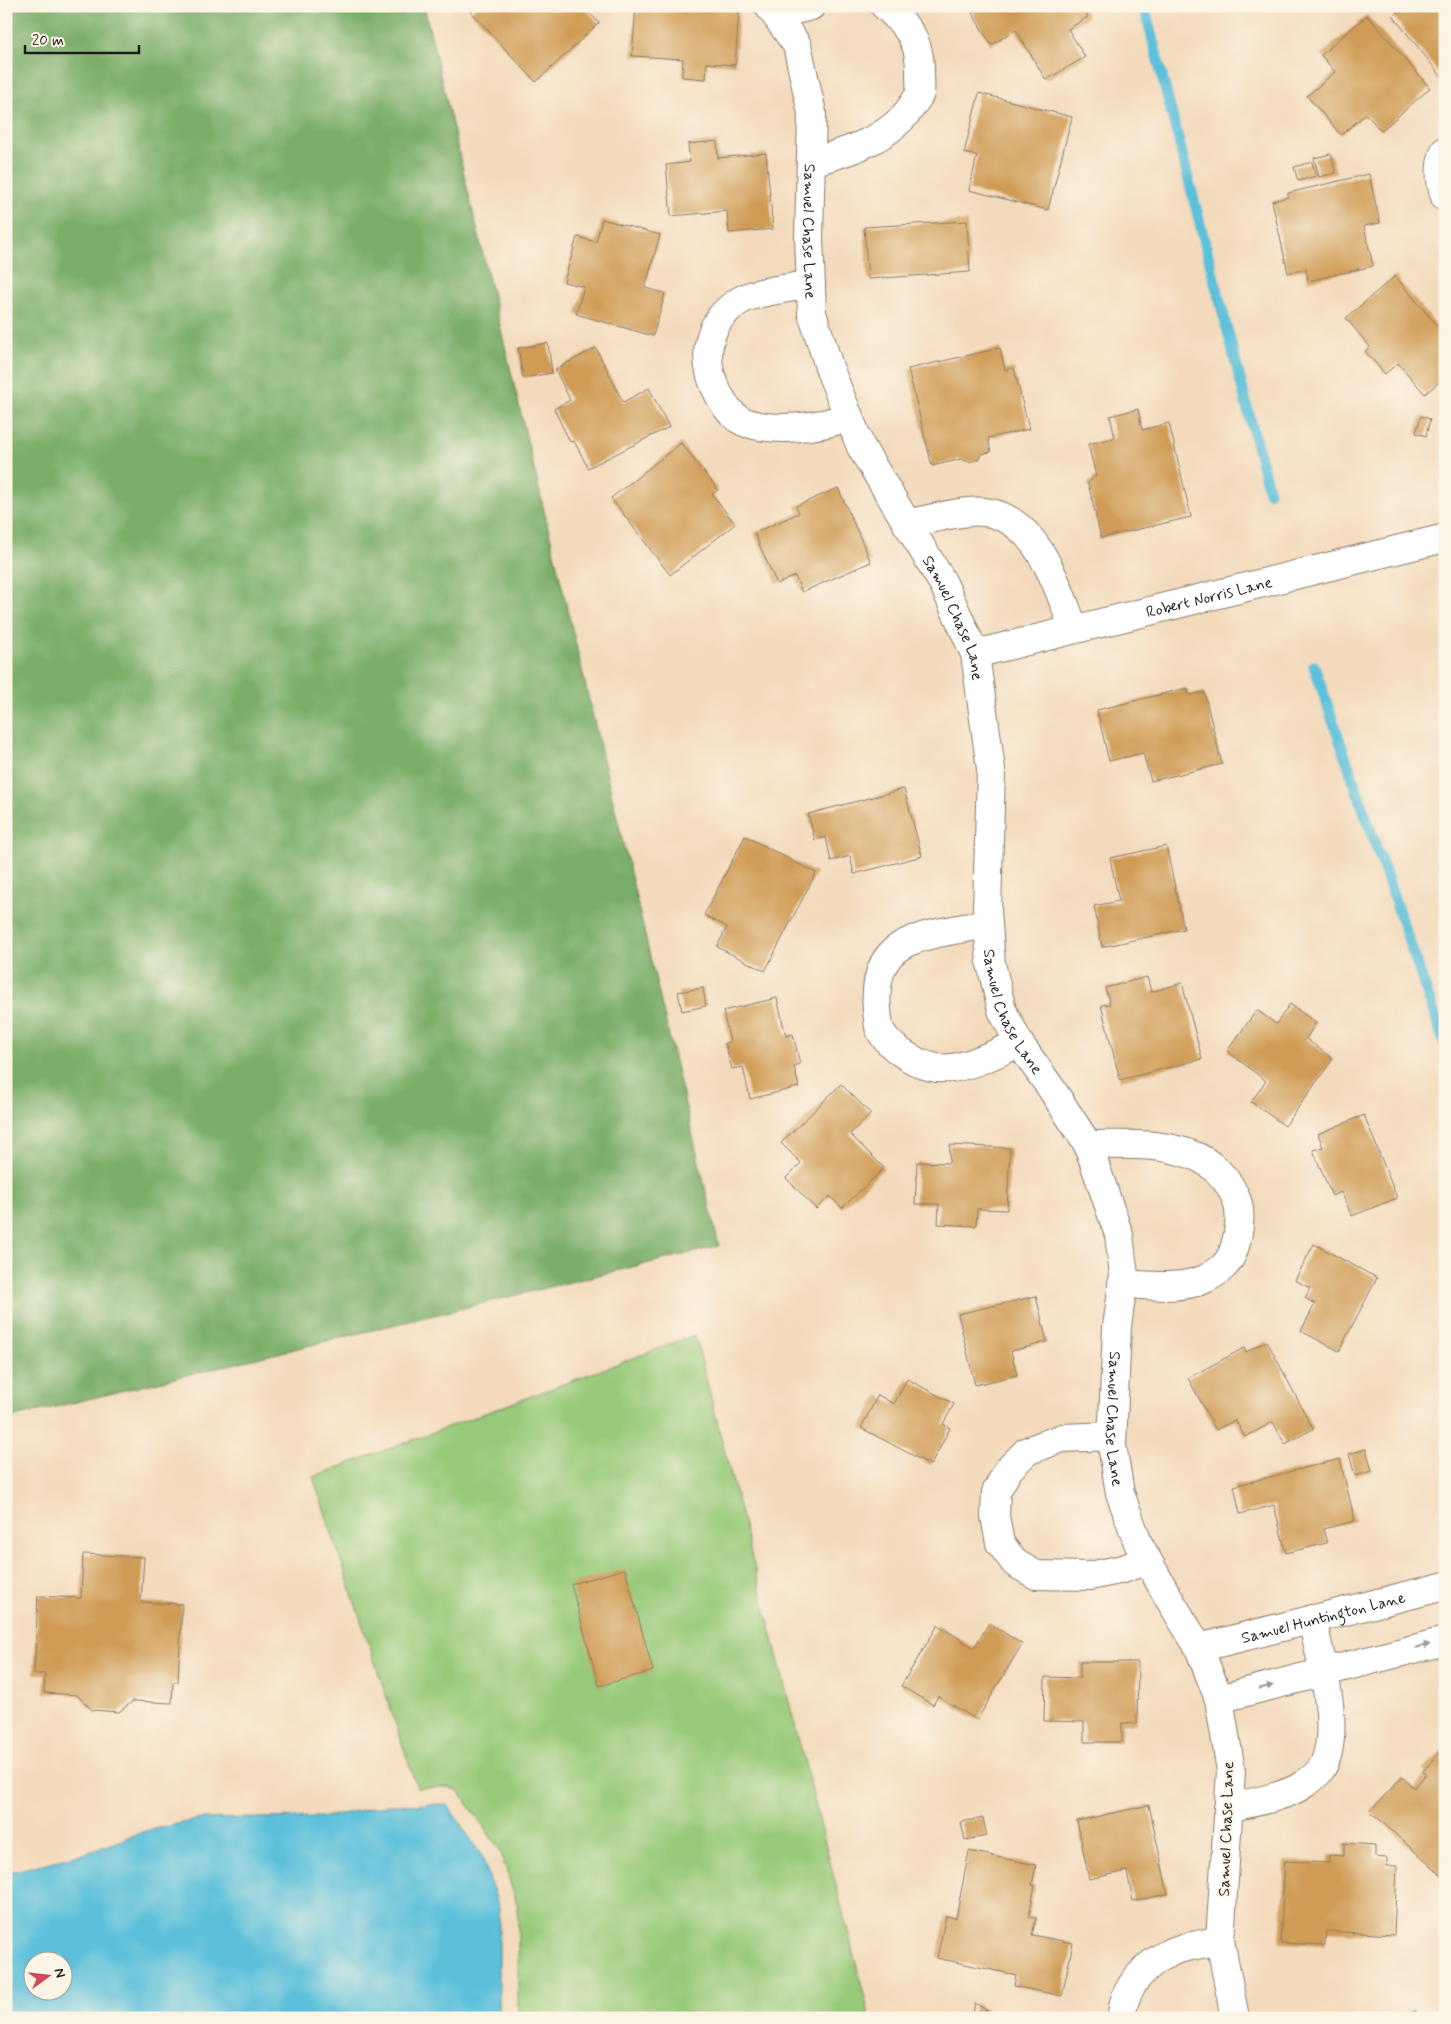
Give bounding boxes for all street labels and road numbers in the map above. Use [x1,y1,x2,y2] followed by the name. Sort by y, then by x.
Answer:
[797,163,820,299] street label: Samuel Chase Lane
[917,552,988,682] street label: Samuel Chase Lane
[1144,572,1275,623] street label: Robert Norris Lane
[978,948,1047,1079] street label: Samuel Chase Lane
[1100,1351,1128,1488] street label: Samuel Chase Lane
[1239,1587,1408,1649] street label: Samuel Huntington Lane
[1214,1761,1239,1897] street label: Samuel Chase Lane

